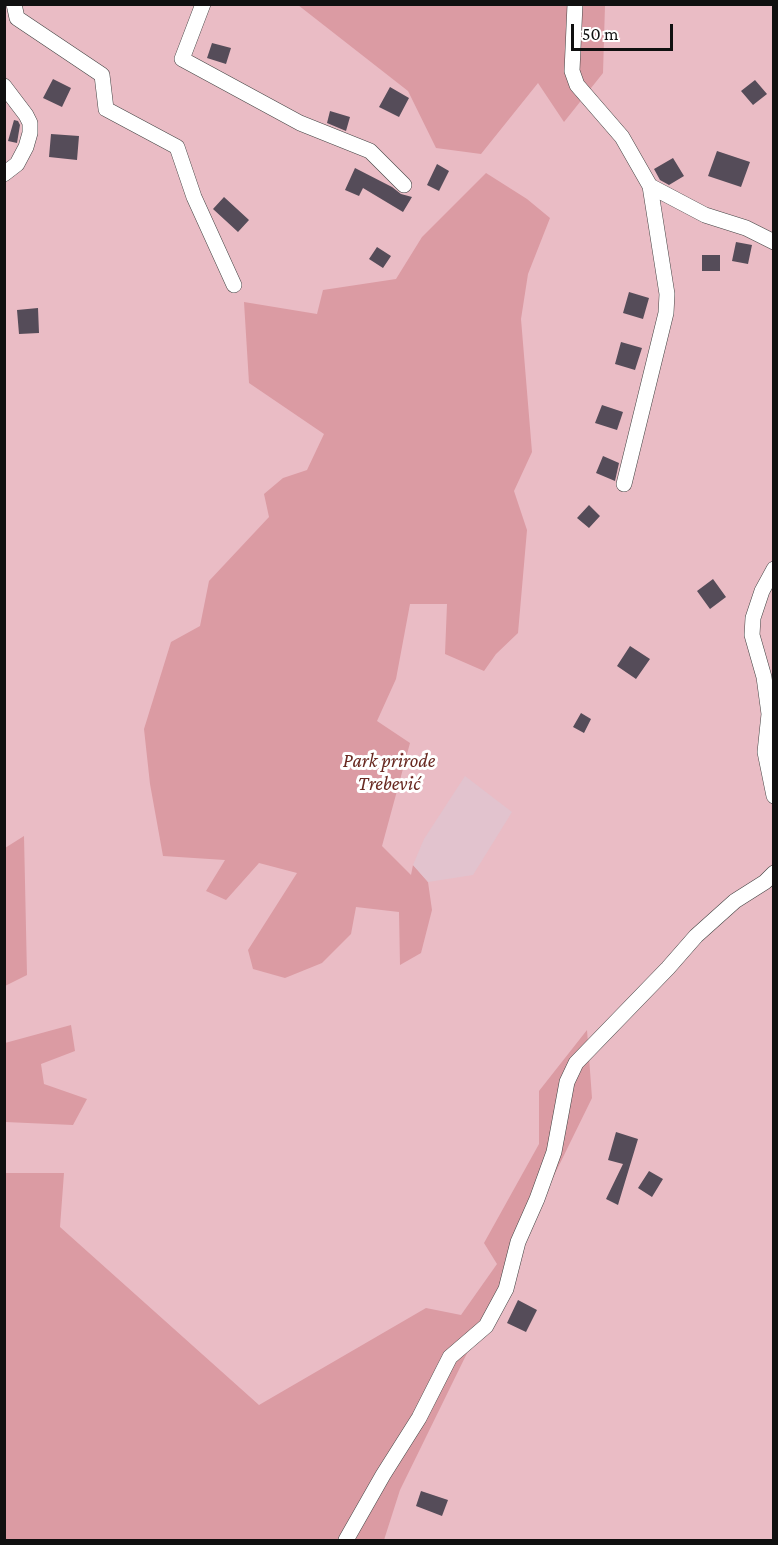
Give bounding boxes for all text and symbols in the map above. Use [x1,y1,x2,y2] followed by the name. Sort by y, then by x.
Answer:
[574,12,676,50] scale bar
[582,24,619,44] text: 50 m
[343,749,435,796] park label: Park prirode Trebević

